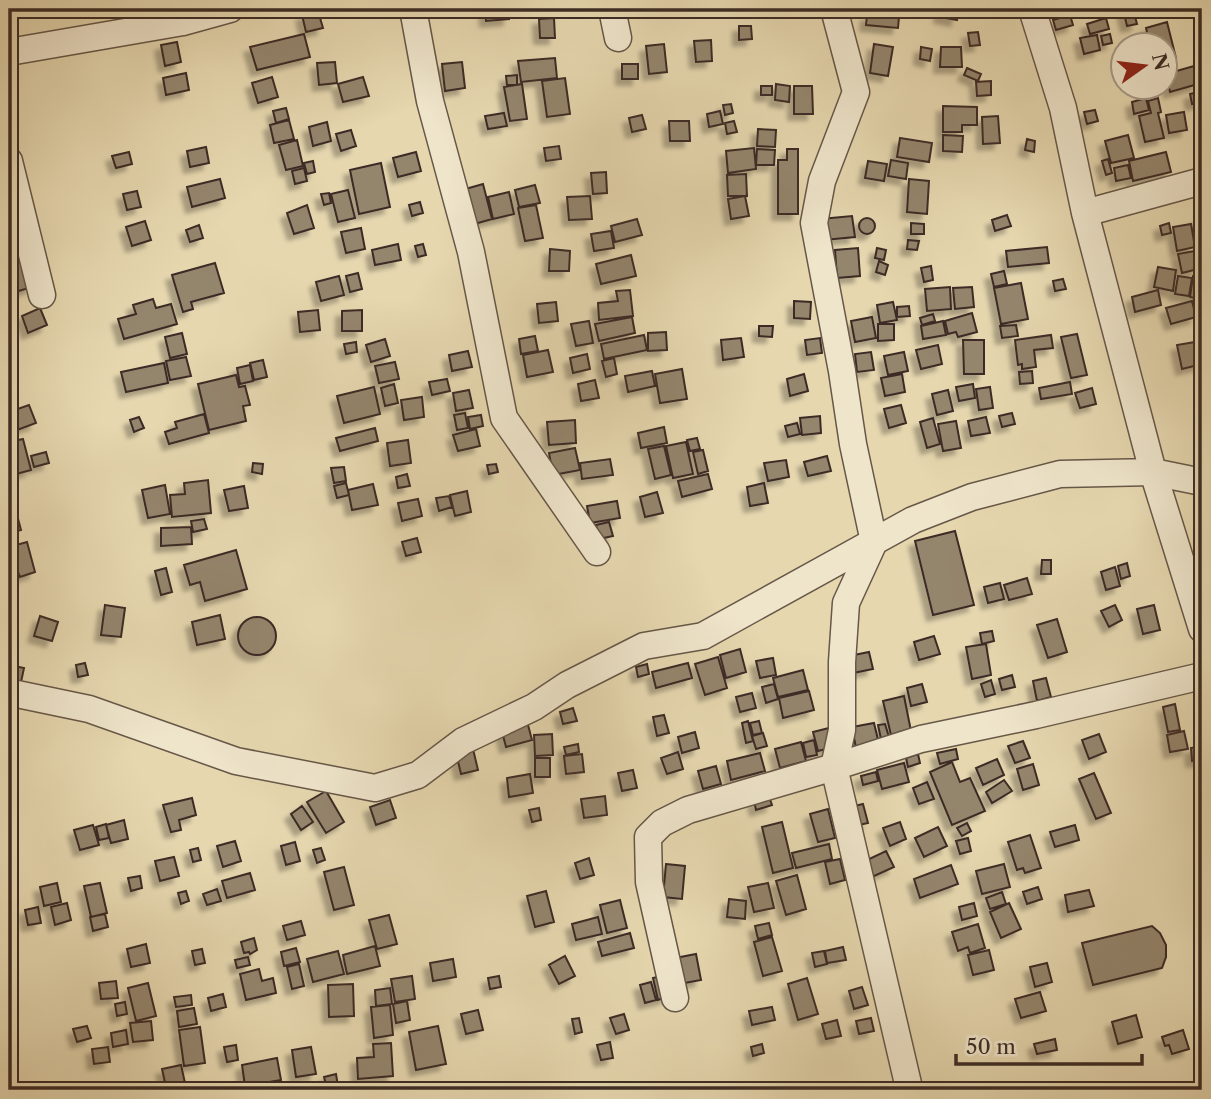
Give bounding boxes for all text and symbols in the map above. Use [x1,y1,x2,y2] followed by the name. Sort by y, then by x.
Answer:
[1110,32,1180,102] north arrow
[1147,51,1173,73] text: N
[956,1022,1141,1066] scale bar
[966,1034,1016,1059] text: 50 m

